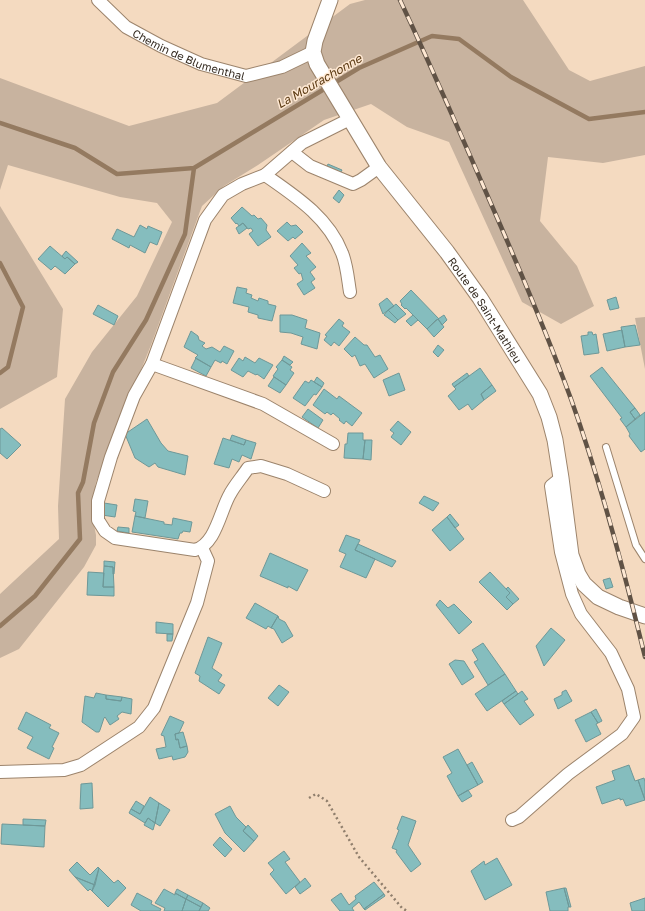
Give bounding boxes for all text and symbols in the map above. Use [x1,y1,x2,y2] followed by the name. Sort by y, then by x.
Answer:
[131,26,247,82] street label: Chemin de Blumenthal
[274,50,365,111] water label: La Mourachonne
[446,254,525,365] street label: Route de Saint-Mathieu

